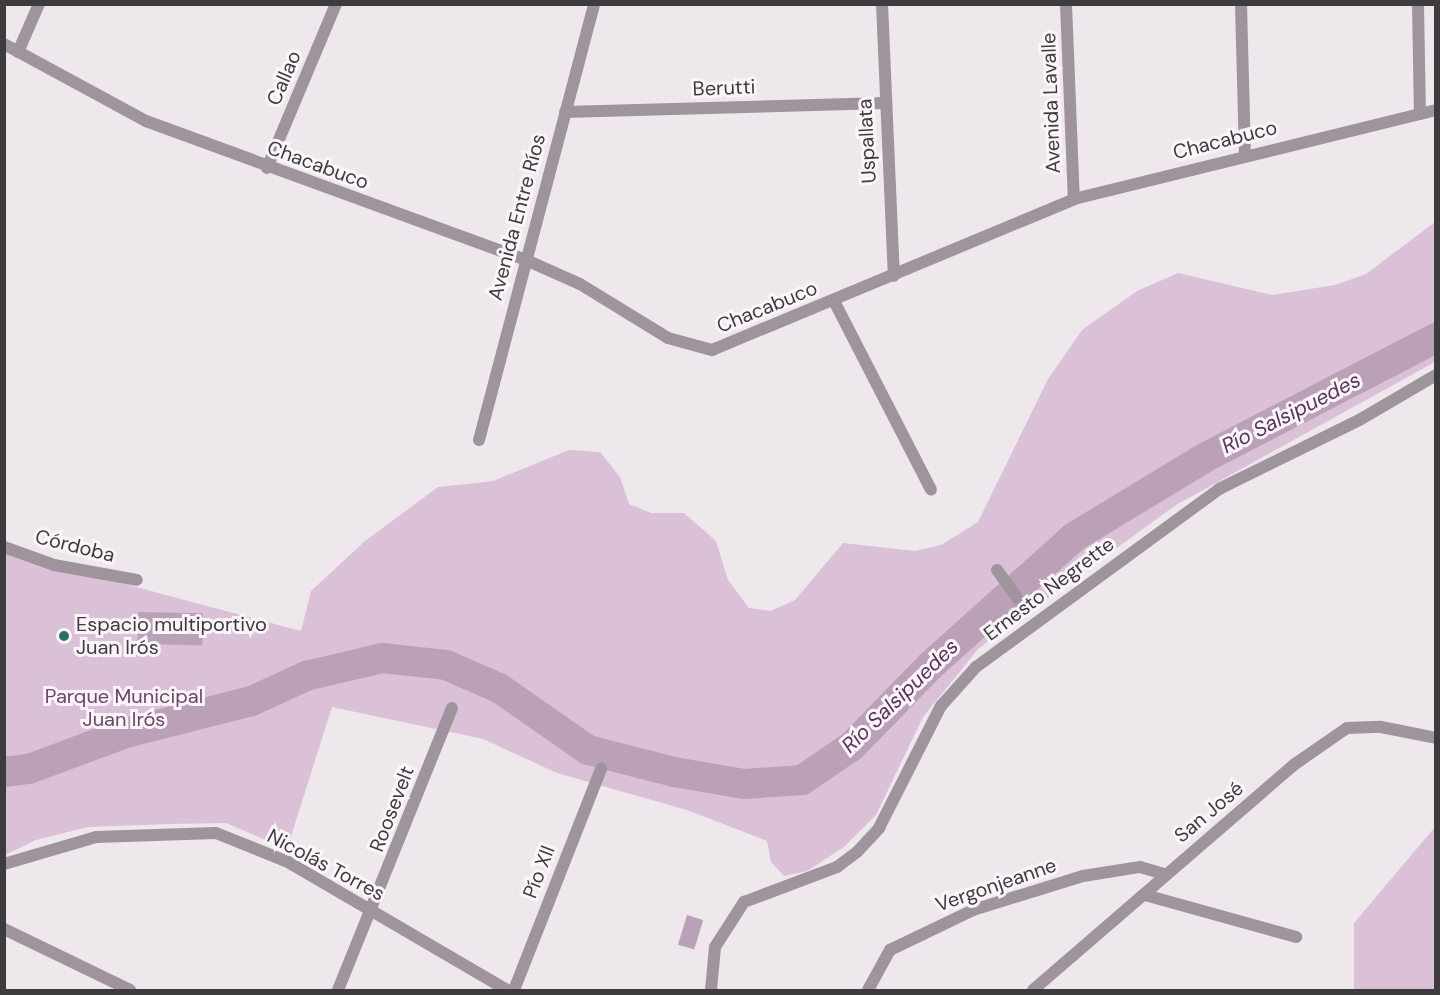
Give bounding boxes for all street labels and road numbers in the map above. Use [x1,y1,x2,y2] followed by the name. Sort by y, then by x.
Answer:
[1037,32,1065,174] street label: Avenida Lavalle
[262,47,306,109] street label: Callao
[692,75,756,101] street label: Berutti
[853,98,881,184] street label: Uspallata
[1171,115,1279,165] street label: Chacabuco
[483,131,551,303] street label: Avenida Entre Ríos
[264,136,372,194] street label: Chacabuco
[713,276,821,338] street label: Chacabuco
[33,525,117,567] street label: Córdoba
[979,532,1119,646] street label: Ernesto Negrette
[365,763,419,855] street label: Roosevelt
[1170,776,1248,848] street label: San José
[263,824,389,906] street label: Nicolás Torres
[518,842,560,902] street label: Pío XII
[932,853,1060,917] street label: Vergonjeanne

